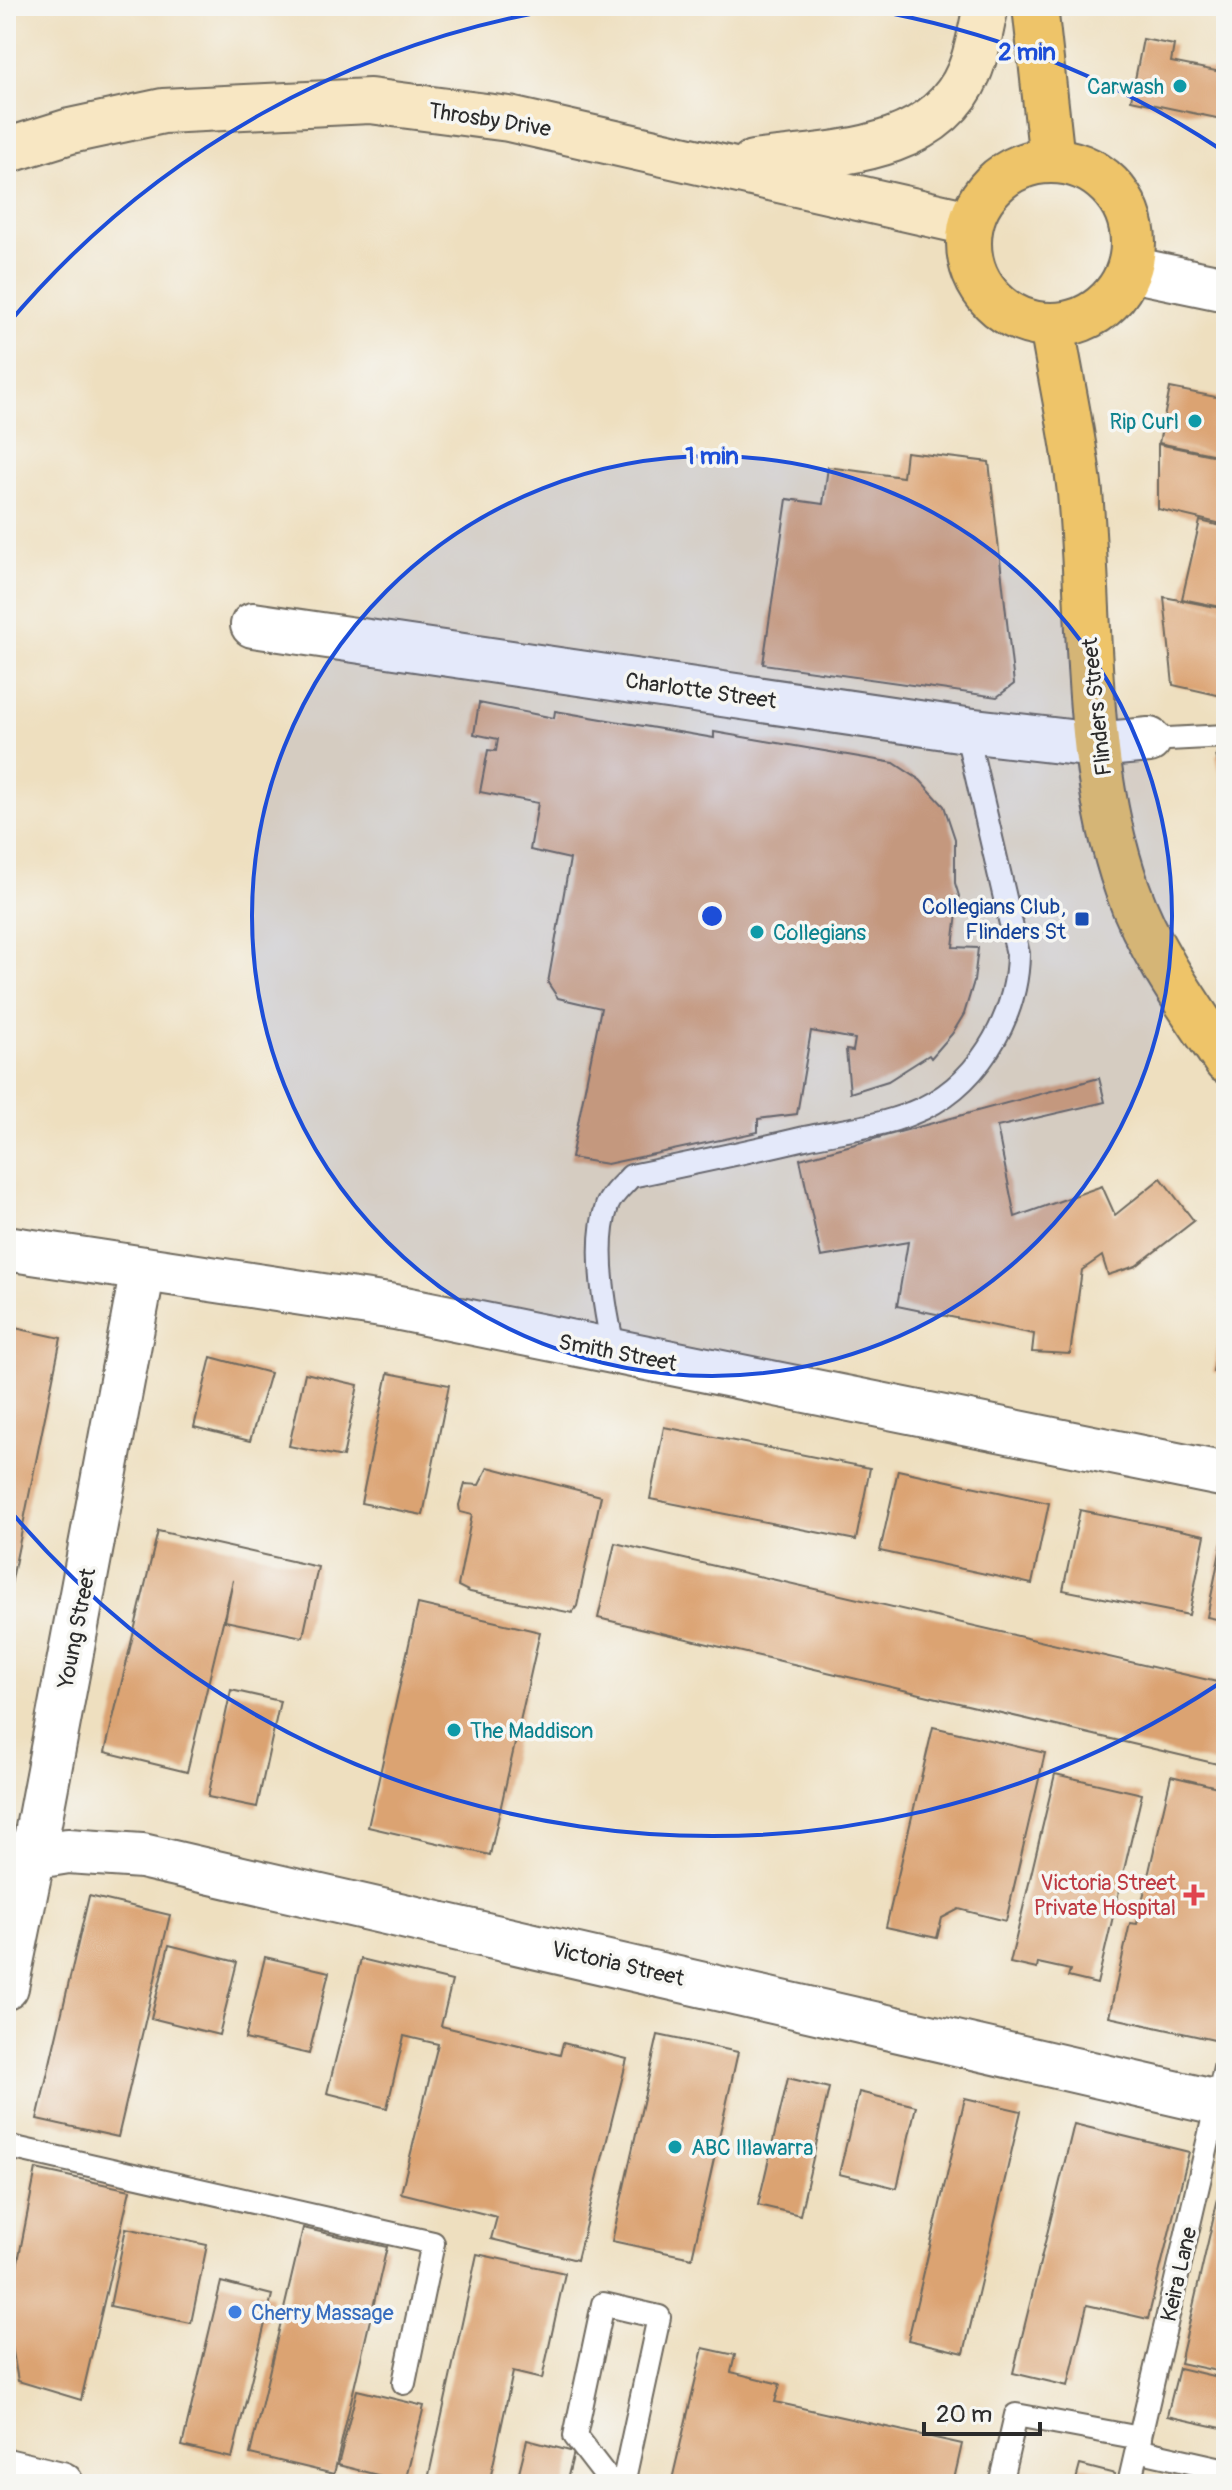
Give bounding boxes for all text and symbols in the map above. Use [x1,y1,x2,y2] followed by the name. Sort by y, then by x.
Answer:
[998,38,1056,67] text: 2 min
[1087,73,1164,101] place label: Carwash
[1171,77,1189,95] marker: Carwash
[427,96,553,144] street label: Throsby Drive
[1109,408,1179,436] place label: Rip Curl
[1186,412,1204,430] marker: Rip Curl
[685,442,739,471] text: 1 min
[1076,636,1118,777] street label: Flinders Street
[624,667,778,715] street label: Charlotte Street
[922,893,1066,946] place label: Collegians Club, Flinders St
[698,902,726,930] centre of rings
[1073,910,1091,928] marker: Collegians Club, Flinders St
[773,919,866,947] place label: Collegians
[748,923,766,941] marker: Collegians
[556,1328,679,1378] street label: Smith Street
[51,1566,102,1692] street label: Young Street
[470,1717,594,1745] place label: The Maddison
[445,1721,463,1739] marker: The Maddison
[1034,1869,1176,1922] place label: Victoria Street Private Hospital
[1183,1884,1205,1906] marker: Victoria Street Private Hospital
[549,1935,687,1993] street label: Victoria Street
[691,2134,813,2162] place label: ABC Illawarra
[666,2138,684,2156] marker: ABC Illawarra
[1155,2224,1203,2324] street label: Keira Lane
[251,2299,394,2327] place label: Cherry Massage
[226,2303,244,2321] marker: Cherry Massage
[924,2386,1040,2436] scale bar
[936,2400,992,2429] text: 20 m

